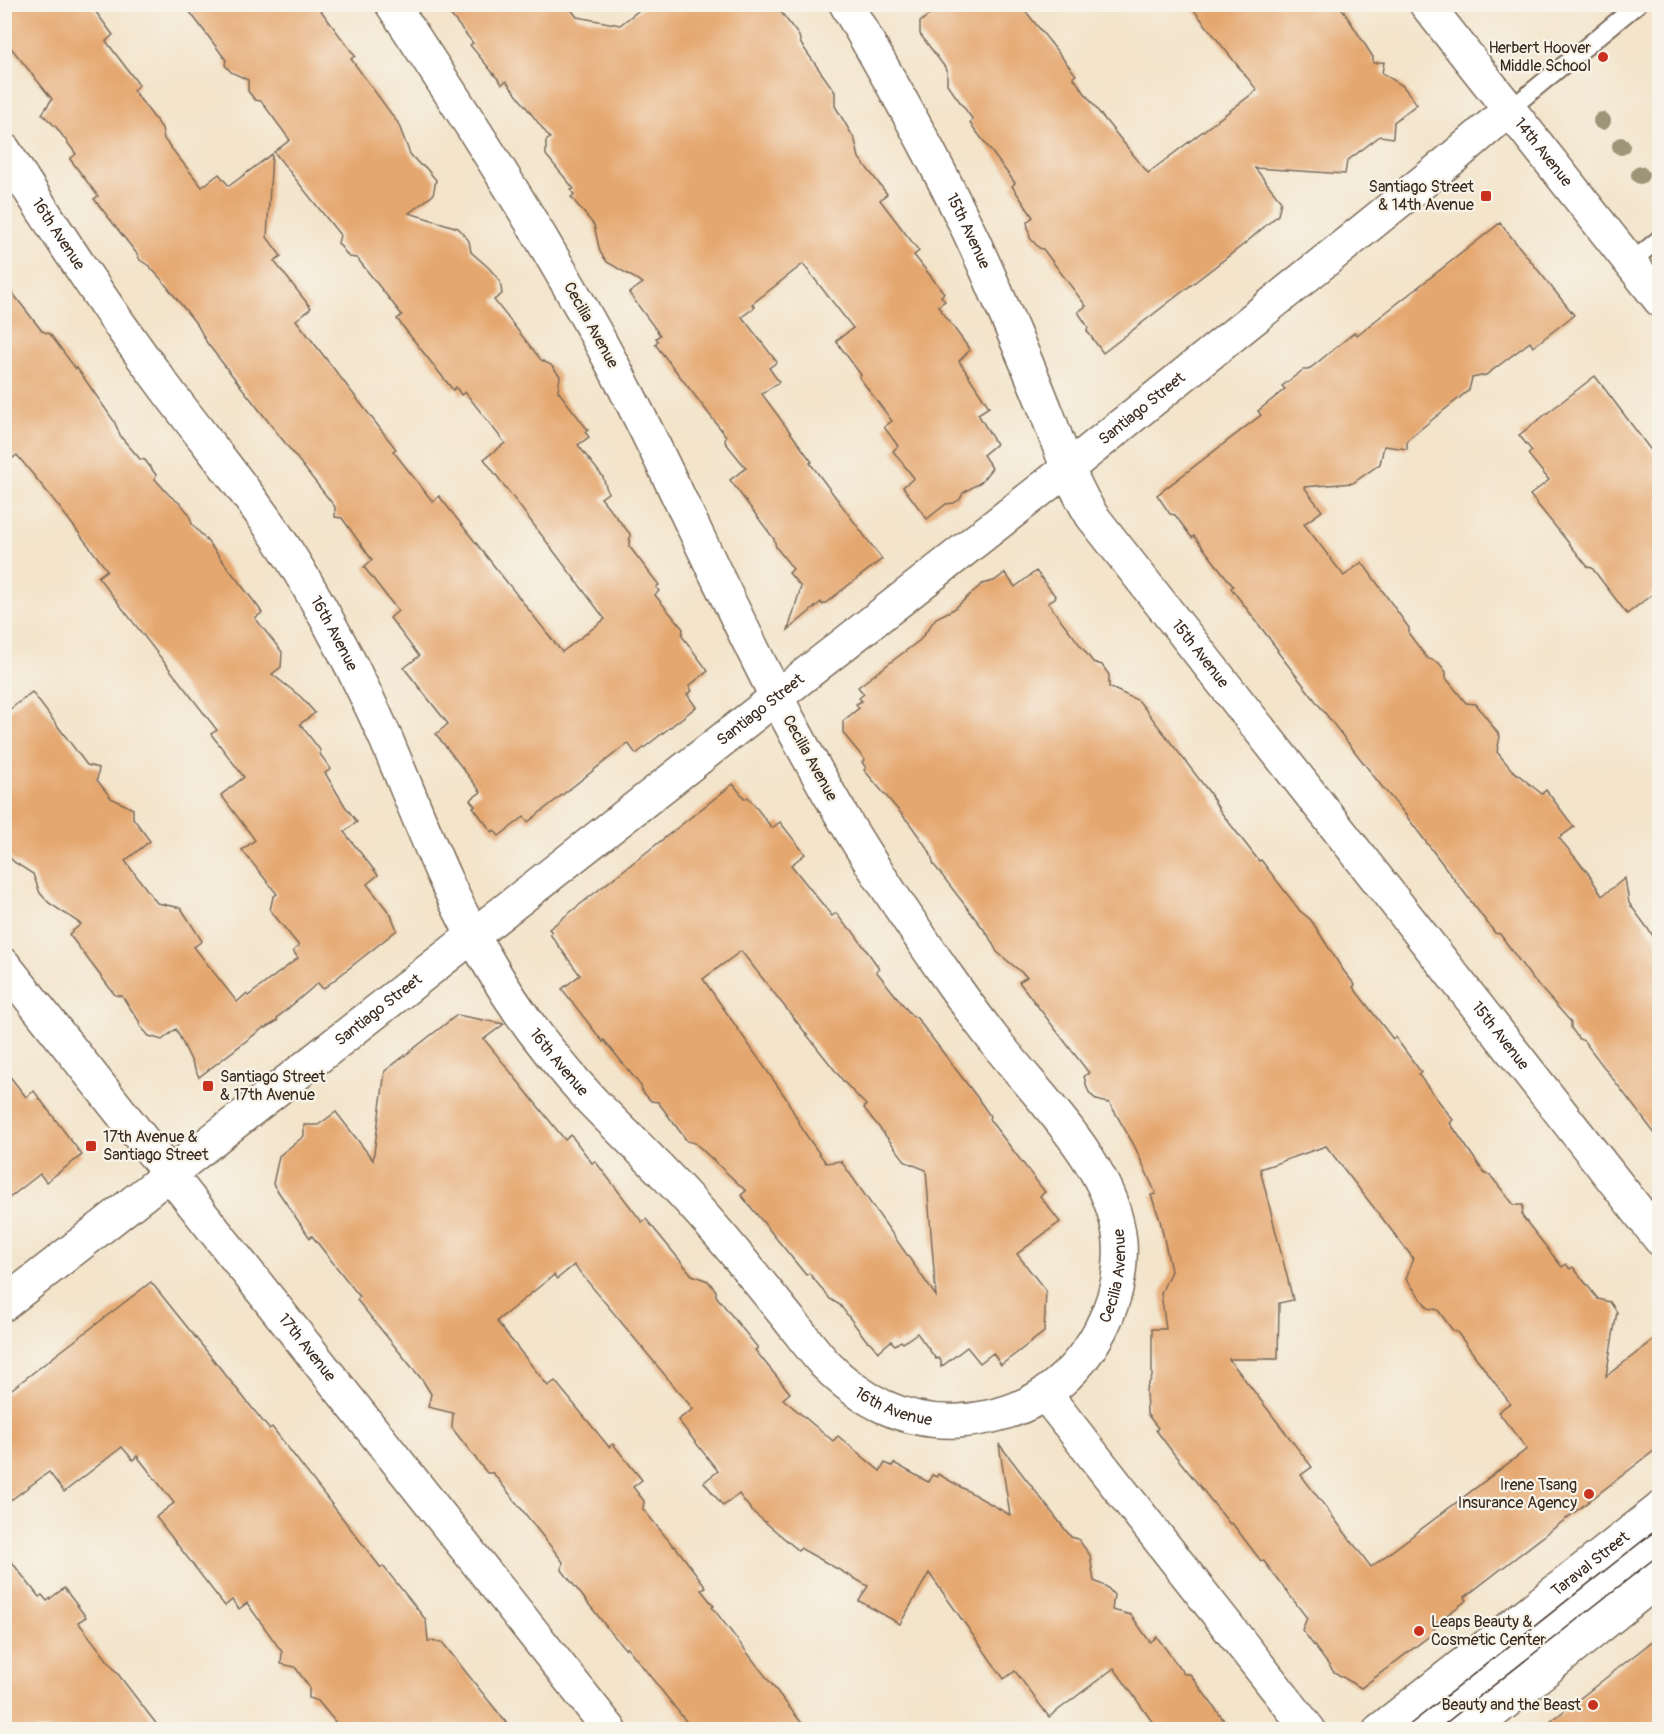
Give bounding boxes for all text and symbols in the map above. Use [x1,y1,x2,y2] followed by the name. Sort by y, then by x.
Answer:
[1488,38,1591,76] place label: Herbert Hoover Middle School
[1596,50,1610,64] marker: Herbert Hoover Middle School
[1510,114,1577,191] street label: 14th Avenue
[1369,177,1475,215] place label: Santiago Street & 14th Avenue
[1479,189,1493,203] marker: Santiago Street & 14th Avenue
[942,190,995,272] street label: 15th Avenue
[27,194,89,274] street label: 16th Avenue
[559,278,623,372] street label: Cecilia Avenue
[1095,367,1190,449] street label: Santiago Street
[306,592,362,674] street label: 16th Avenue
[1167,615,1233,692] street label: 15th Avenue
[713,669,809,750] street label: Santiago Street
[778,711,842,805] street label: Cecilia Avenue
[331,969,426,1050] street label: Santiago Street
[1467,998,1534,1074] street label: 15th Avenue
[525,1024,593,1100] street label: 16th Avenue
[220,1067,326,1105] place label: Santiago Street & 17th Avenue
[201,1079,215,1093] marker: Santiago Street & 17th Avenue
[103,1127,209,1165] place label: 17th Avenue & Santiago Street
[84,1139,98,1153] marker: 17th Avenue & Santiago Street
[1095,1227,1130,1326] street label: Cecilia Avenue
[274,1309,340,1386] street label: 17th Avenue
[851,1382,934,1430] street label: 16th Avenue
[1458,1475,1577,1513] place label: Irene Tsang Insurance Agency
[1582,1487,1596,1501] marker: Irene Tsang Insurance Agency
[1547,1527,1634,1601] street label: Taraval Street
[1431,1612,1546,1650] place label: Leaps Beauty & Cosmetic Center
[1412,1624,1426,1638] marker: Leaps Beauty & Cosmetic Center
[1442,1695,1582,1715] place label: Beauty and the Beast
[1586,1698,1600,1712] marker: Beauty and the Beast

